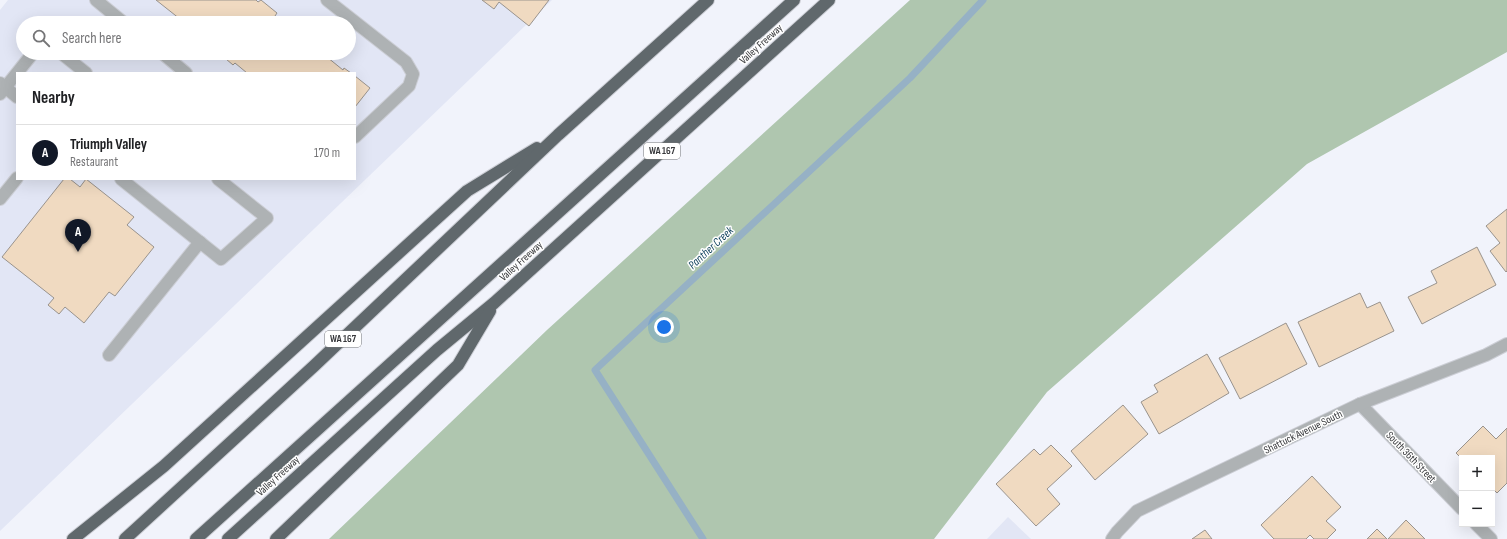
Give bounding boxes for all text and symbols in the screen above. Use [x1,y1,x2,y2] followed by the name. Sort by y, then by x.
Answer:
[16,16,356,60] search box
[737,21,786,67] street label: Valley Freeway
[30,27,52,49] icon: search
[62,29,122,48] text: Search here
[32,88,75,108] text: Nearby
[70,135,147,154] text: Triumph Valley
[644,143,680,159] road number: WA 167
[42,145,48,161] text: A
[314,145,340,161] text: 170 m
[70,154,118,170] text: Restaurant
[65,219,91,252] pin: A
[685,223,737,273] water label: Panther Creek
[497,238,546,284] street label: Valley Freeway
[654,317,674,337] your location
[325,331,361,347] road number: WA 167
[1262,407,1345,457] street label: Shattuck Avenue South
[1383,429,1439,486] street label: South 36th Street
[254,453,303,499] street label: Valley Freeway
[1459,455,1495,527] map controls
[1459,455,1495,491] button: +
[1459,491,1495,527] button: −

